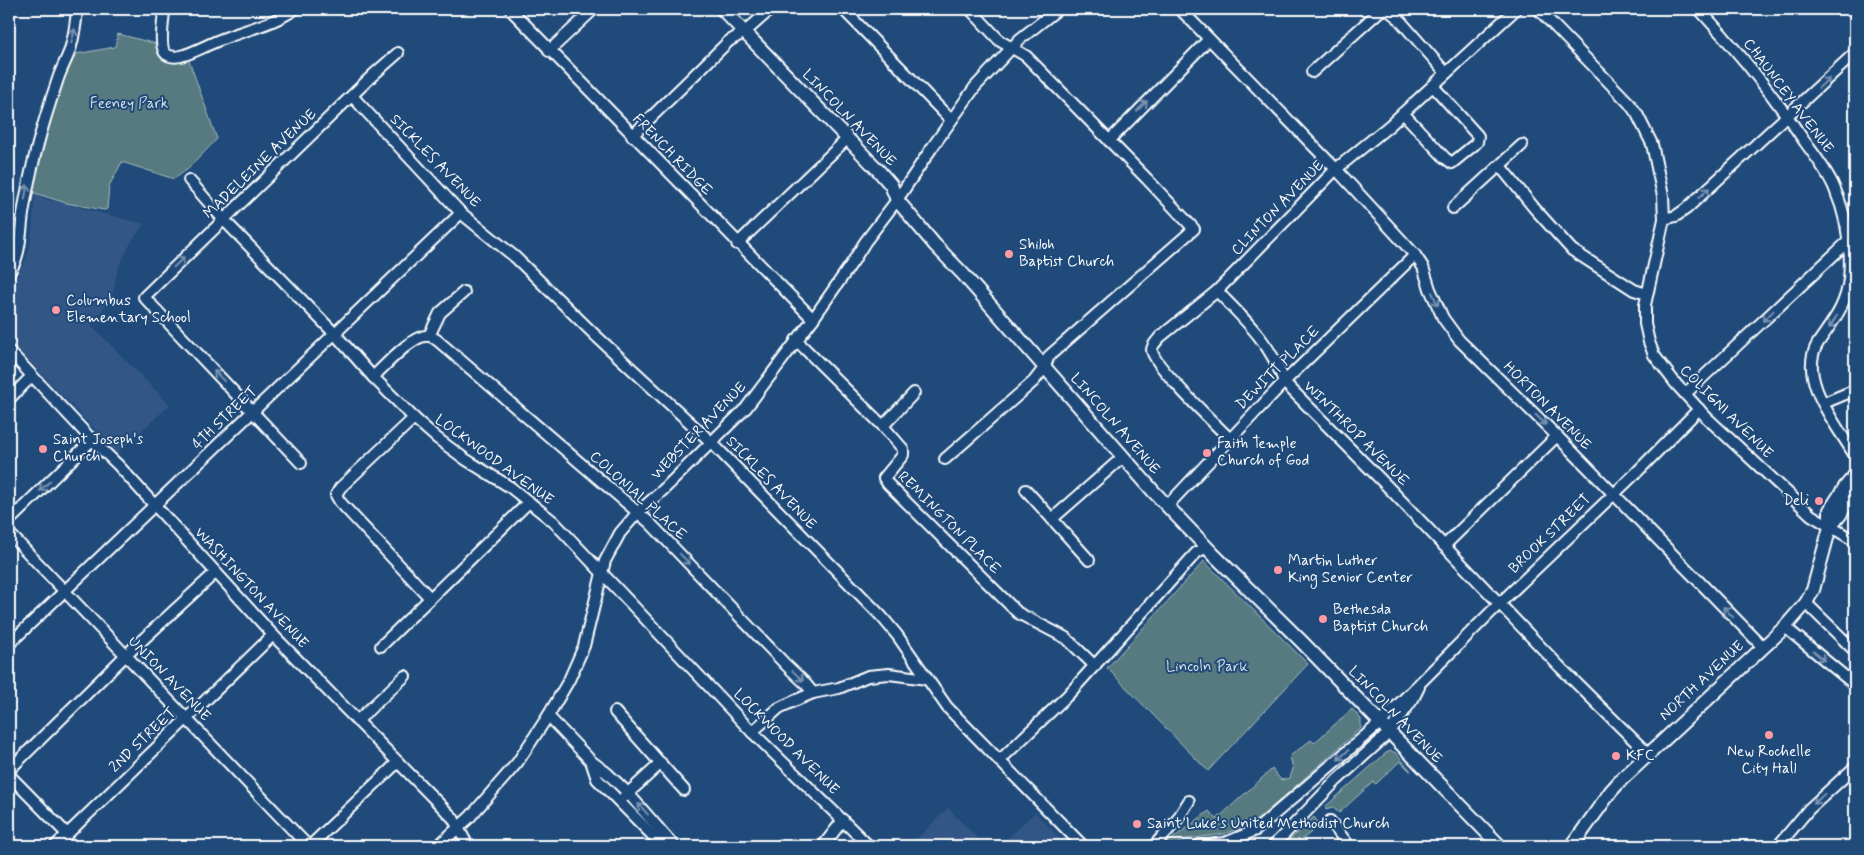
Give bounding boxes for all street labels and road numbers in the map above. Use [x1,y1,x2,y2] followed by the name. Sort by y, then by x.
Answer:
[1738,35,1838,158] street label: CHAUNCEY AVENUE
[797,65,901,171] street label: LINCOLN AVENUE
[199,104,321,223] street label: MADELEINE AVENUE
[385,110,485,212] street label: SICKLES AVENUE
[628,110,717,201] street label: FRENCH RIDGE
[1227,156,1329,260] street label: CLINTON AVENUE
[1232,321,1325,414] street label: DEWITT PLACE
[1498,357,1596,455] street label: HORTON AVENUE
[1675,361,1777,463] street label: COLIGNI AVENUE
[1065,369,1165,479] street label: LINCOLN AVENUE
[647,377,751,484] street label: WEBSTER AVENUE
[1299,377,1413,491] street label: WINTHROP AVENUE
[188,382,262,454] street label: 4TH STREET
[431,410,558,510] street label: LOCKWOOD AVENUE
[721,432,821,534] street label: SICKLES AVENUE
[585,447,691,545] street label: COLONIAL PLACE
[893,467,1005,579] street label: REMINGTON PLACE
[1505,489,1596,578] street label: BROOK STREET
[190,523,313,653] street label: WASHINGTON AVENUE
[123,632,215,726] street label: UNION AVENUE
[1655,636,1749,725] street label: NORTH AVENUE
[1343,662,1447,768] street label: LINCOLN AVENUE
[729,685,844,800] street label: LOCKWOOD AVENUE
[105,703,181,777] street label: 2ND STREET

